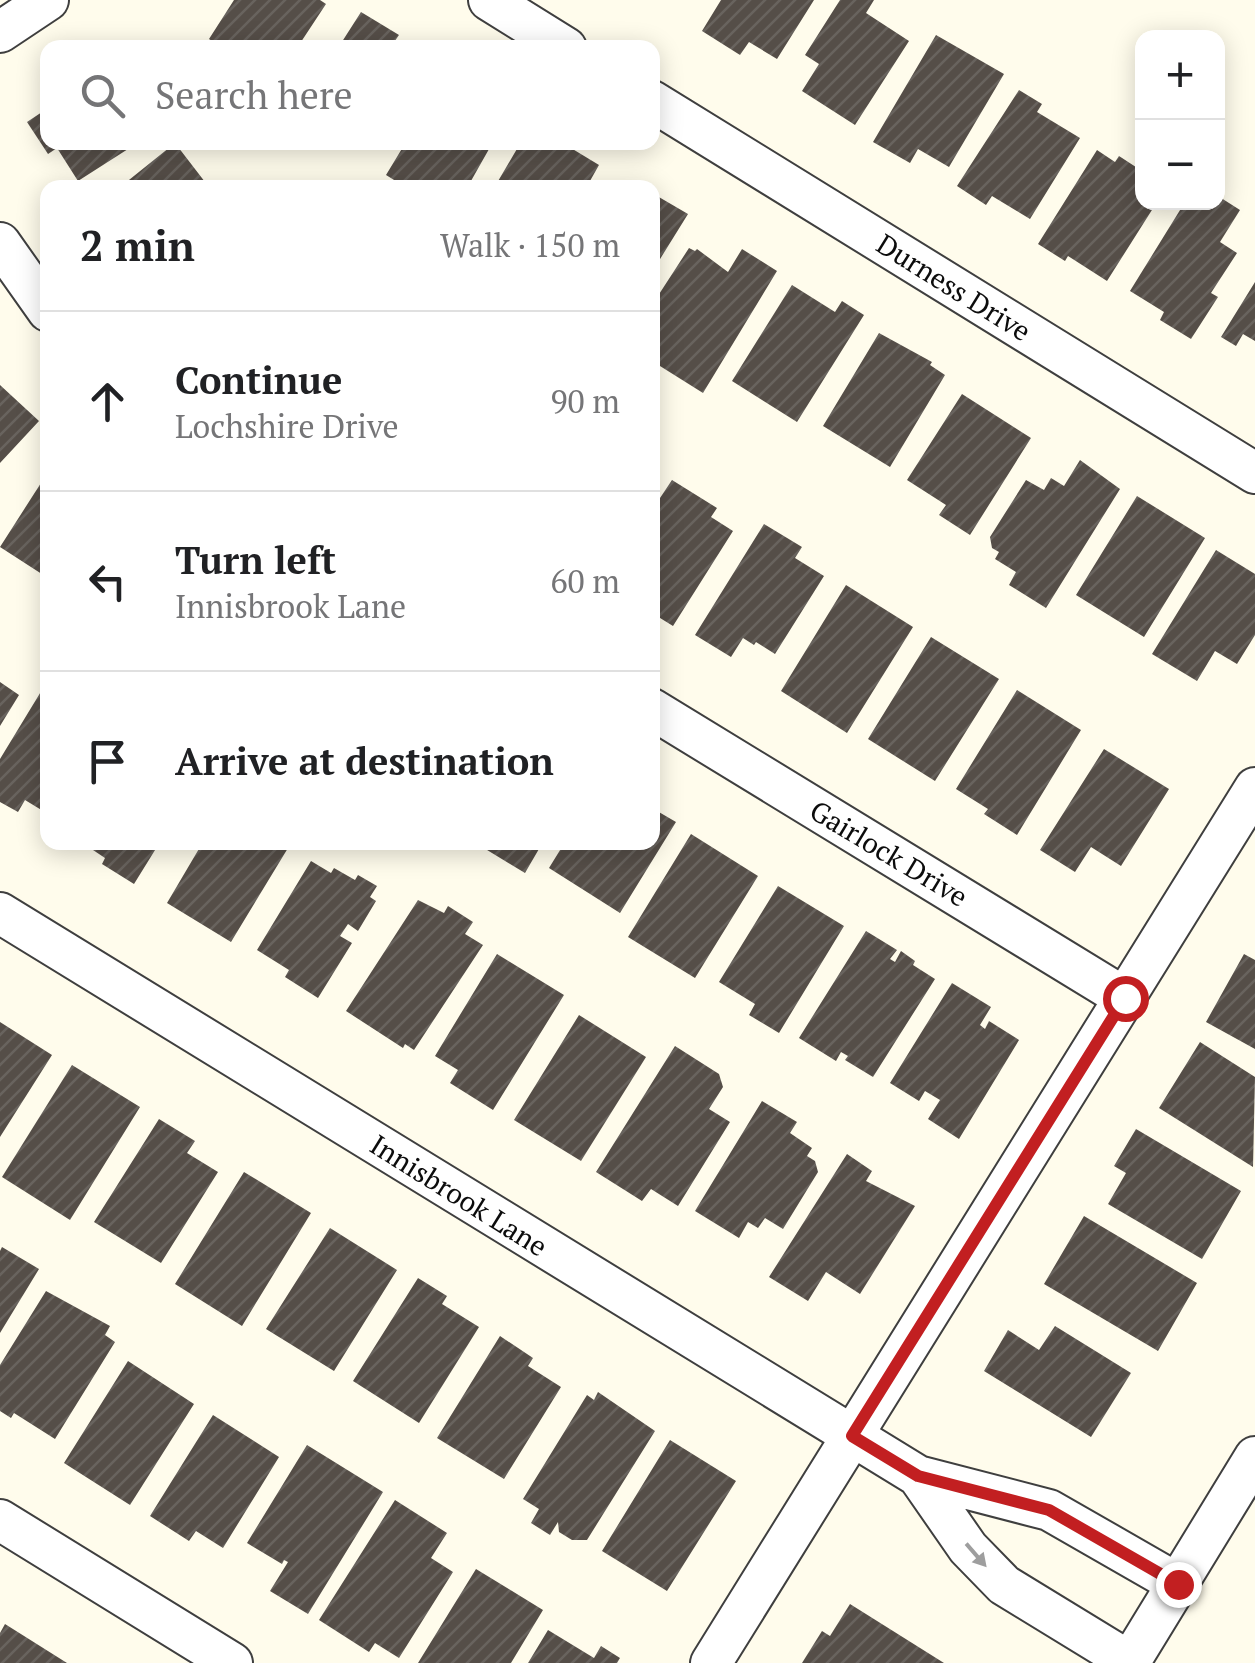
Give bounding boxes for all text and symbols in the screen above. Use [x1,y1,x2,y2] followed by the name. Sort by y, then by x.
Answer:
[1135,30,1225,210] map controls
[1135,30,1225,120] button: +
[40,40,660,150] search box
[75,68,130,123] icon: search
[155,70,353,120] text: Search here
[1135,120,1225,210] button: −
[80,217,195,273] text: 2 min
[440,224,620,266] text: Walk · 150 m
[870,225,1038,349] street label: Durness Drive
[175,355,342,405] text: Continue
[80,374,135,429] icon: ahead
[550,380,620,422] text: 90 m
[175,405,399,447] text: Lochshire Drive
[175,535,336,585] text: Turn left
[80,554,135,609] icon: left
[550,560,620,602] text: 60 m
[175,585,406,627] text: Innisbrook Lane
[80,734,135,789] icon: arrive
[175,736,554,786] text: Arrive at destination
[803,791,975,915] street label: Gairlock Drive
[1103,976,1149,1022] route start
[363,1126,555,1264] street label: Innisbrook Lane
[964,1542,986,1567] one-way arrow
[1156,1562,1202,1608] route end

